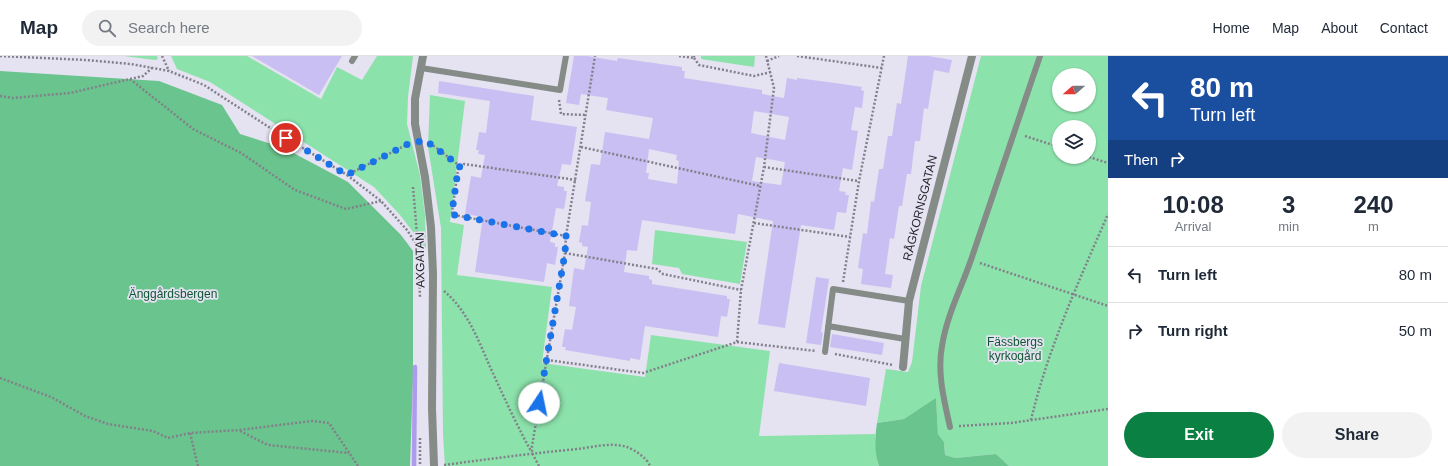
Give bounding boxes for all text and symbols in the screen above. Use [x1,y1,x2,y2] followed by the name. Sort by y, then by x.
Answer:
[82,10,362,46] search box
[20,17,58,38] text: Map
[96,17,118,39] icon: search
[128,19,210,36] text: Search here
[1213,20,1250,36] text: Home
[1272,20,1299,36] text: Map
[1321,20,1358,36] text: About
[1380,20,1428,36] text: Contact
[1052,68,1096,112] north arrow
[1052,68,1096,164] map controls
[1124,72,1176,124] icon: left
[1190,72,1254,103] text: 80 m
[1190,105,1255,125] text: Turn left
[1052,120,1096,164] button: layers
[269,121,303,155] pin
[275,127,297,149] icon: arrive
[1166,148,1188,170] icon: right
[1124,151,1158,168] text: Then
[899,154,940,262] street label: RÅGKORNSGATAN
[1162,191,1224,218] text: 10:08
[1282,191,1295,218] text: 3
[1354,191,1394,218] text: 240
[1175,219,1212,234] text: Arrival
[1278,219,1299,234] text: min
[1368,219,1379,234] text: m
[413,232,427,288] street label: AXGATAN
[1124,264,1146,286] icon: left
[1158,266,1217,283] text: Turn left
[1399,266,1432,283] text: 80 m
[129,287,217,301] park label: Änggårdsbergen
[1124,320,1146,342] icon: right
[1158,322,1228,339] text: Turn right
[1399,322,1432,339] text: 50 m
[987,335,1043,363] park label: Fässbergs kyrkogård
[518,382,560,424] position arrow
[1124,412,1274,458] button: Exit
[1282,412,1432,458] button: Share

